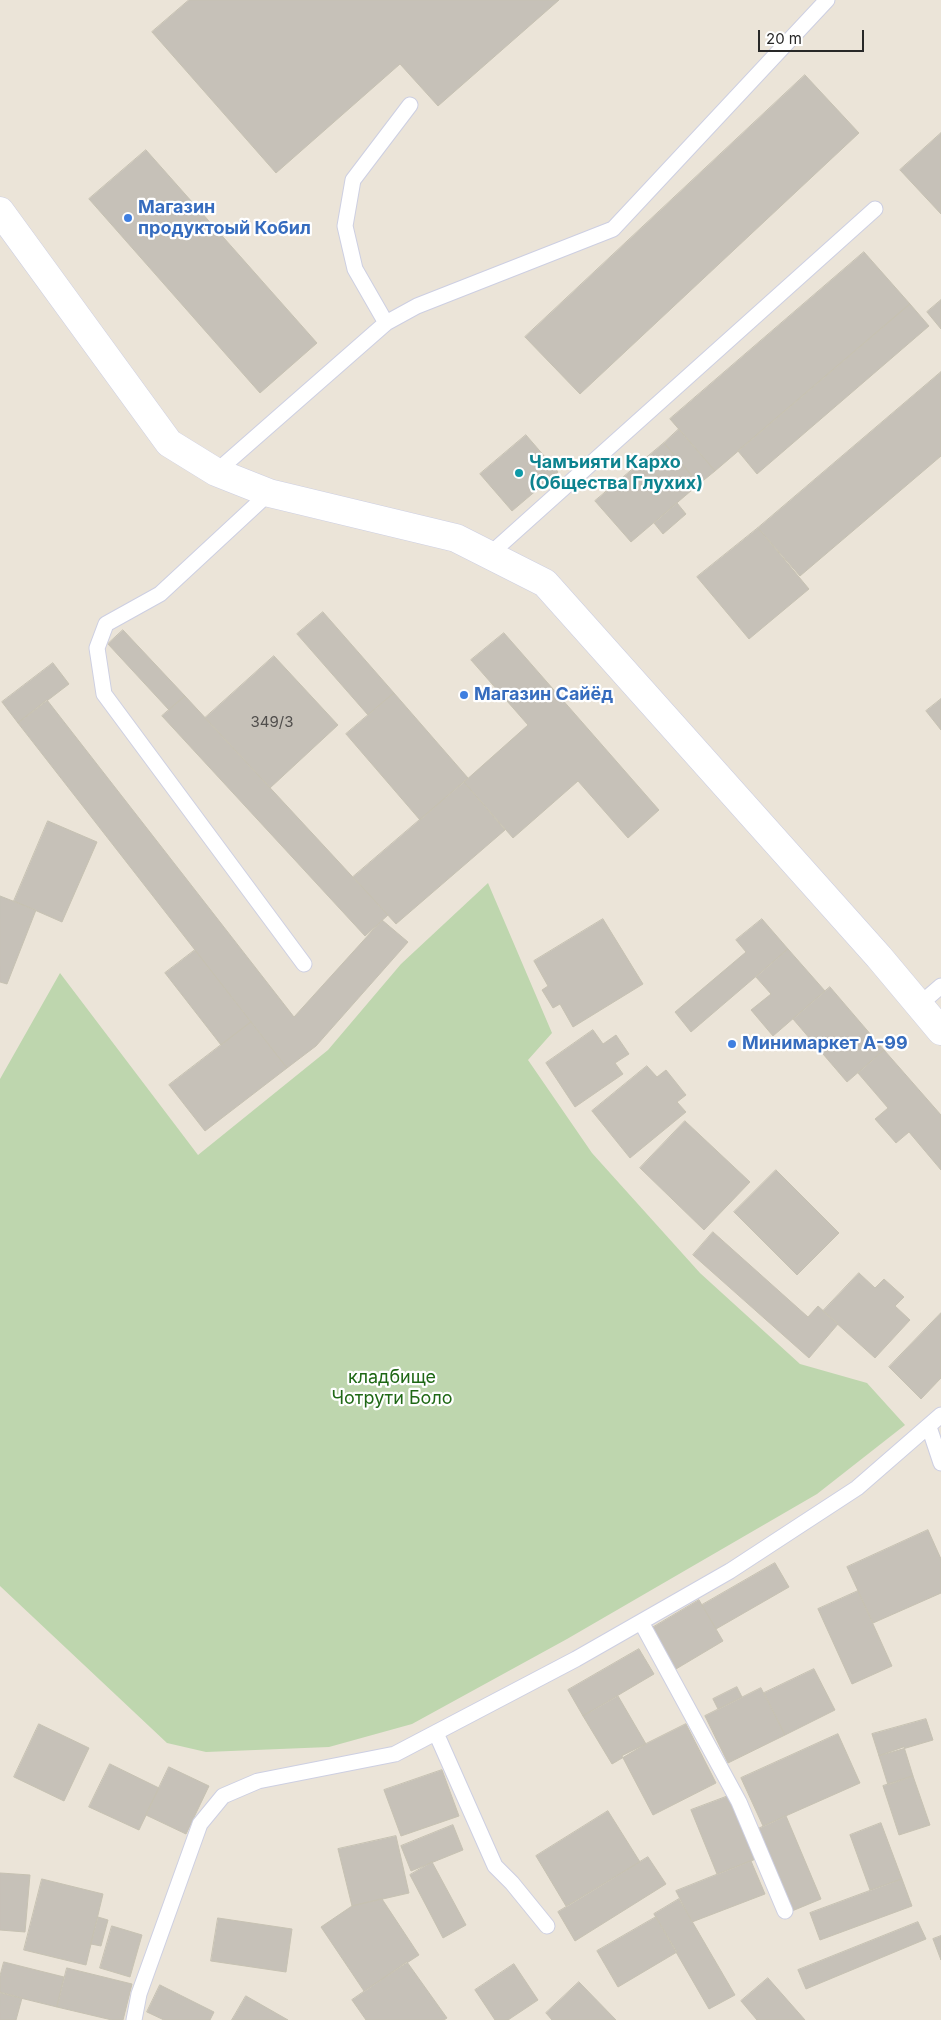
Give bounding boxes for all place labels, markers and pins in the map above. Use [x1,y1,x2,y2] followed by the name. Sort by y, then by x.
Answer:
[138,197,311,240] place label: Магазин продуктоый Кобил
[122,212,134,224] marker: Магазин продуктоый Кобил
[529,452,703,494] place label: Чамъияти Кархо (Общества Глухих)
[513,467,525,479] marker: Чамъияти Кархо (Общества Глухих)
[474,684,613,706] place label: Магазин Сайёд
[458,689,470,701] marker: Магазин Сайёд
[742,1033,908,1055] place label: Минимаркет А-99
[726,1038,738,1050] marker: Минимаркет А-99

